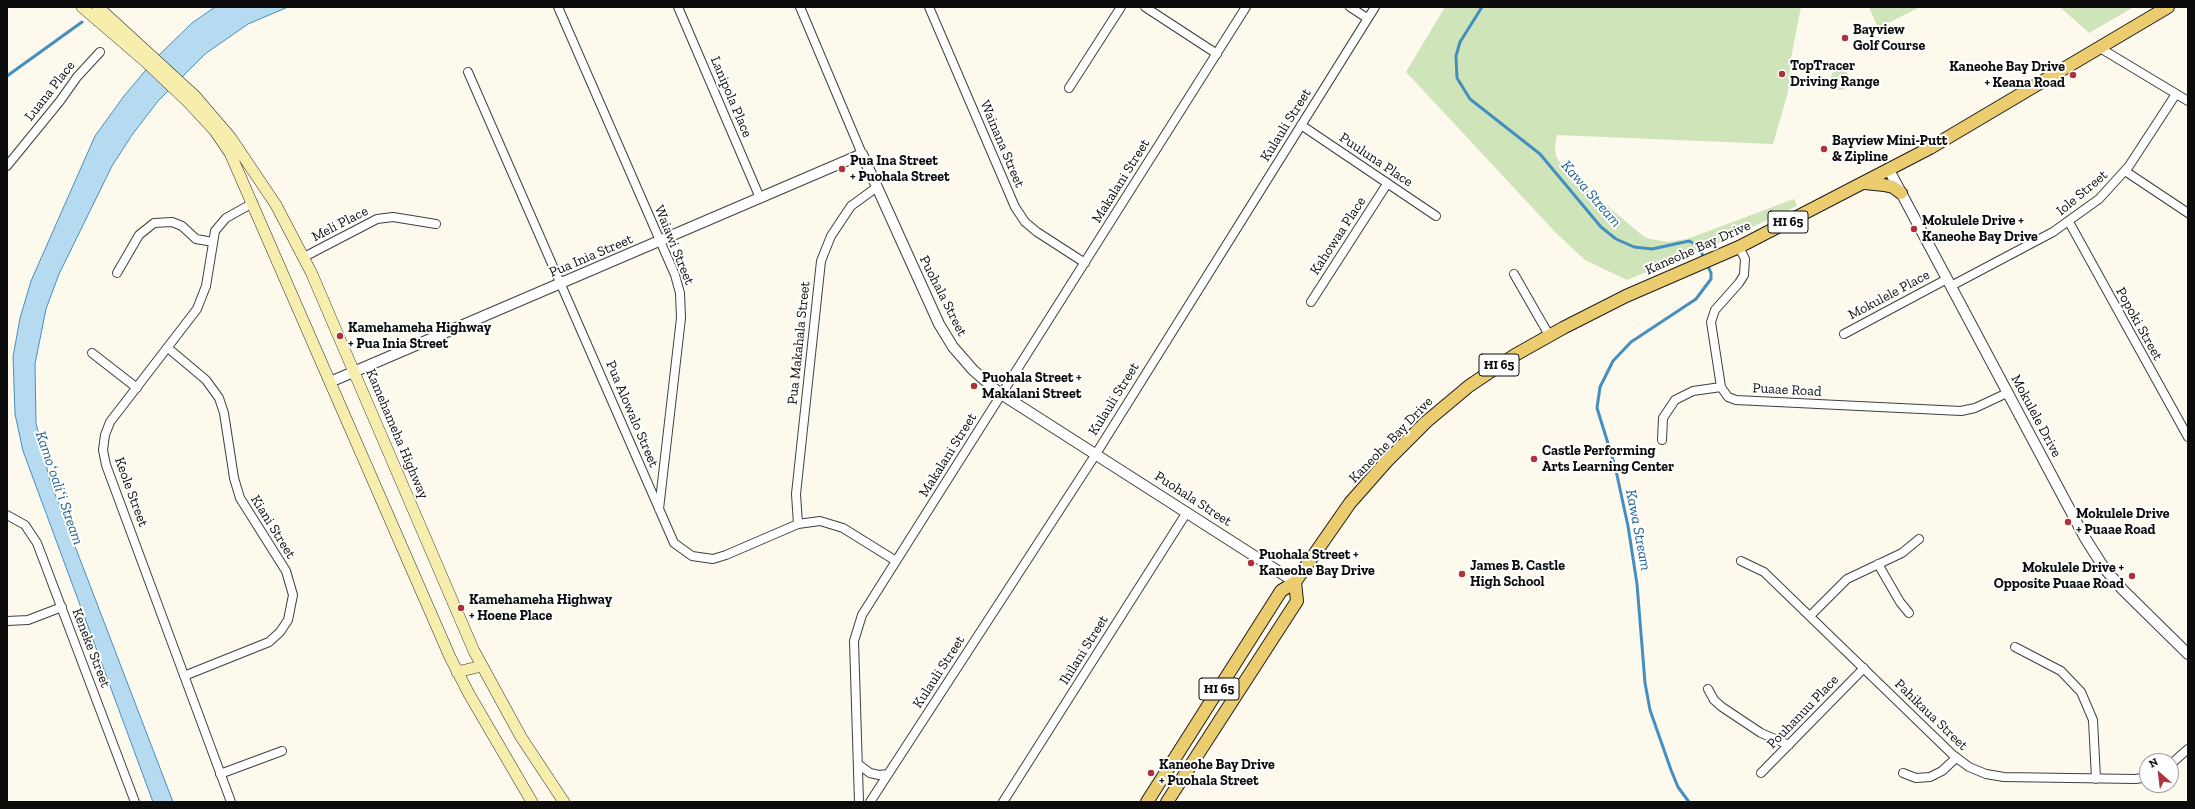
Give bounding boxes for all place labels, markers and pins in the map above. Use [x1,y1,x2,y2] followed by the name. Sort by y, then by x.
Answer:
[1853,22,1925,54] place label: Bayview Golf Course
[1840,33,1850,43] marker: Bayview Golf Course
[1790,58,1879,90] place label: TopTracer Driving Range
[1949,59,2065,92] place label: Kaneohe Bay Drive + Keana Road
[1777,69,1787,79] marker: TopTracer Driving Range
[2068,70,2078,80] marker: Kaneohe Bay Drive + Keana Road
[1832,133,1947,166] place label: Bayview Mini-Putt & Zipline
[1819,144,1829,154] marker: Bayview Mini-Putt & Zipline
[850,153,950,186] place label: Pua Ina Street + Puohala Street
[837,164,847,174] marker: Pua Ina Street + Puohala Street
[1922,213,2038,246] place label: Mokulele Drive + Kaneohe Bay Drive
[1909,224,1919,234] marker: Mokulele Drive + Kaneohe Bay Drive
[348,320,491,352] place label: Kamehameha Highway + Pua Inia Street
[335,331,345,341] marker: Kamehameha Highway + Pua Inia Street
[982,370,1082,402] place label: Puohala Street + Makalani Street
[969,381,979,391] marker: Puohala Street + Makalani Street
[1542,443,1674,476] place label: Castle Performing Arts Learning Center
[1529,454,1539,464] marker: Castle Performing Arts Learning Center
[2076,506,2170,538] place label: Mokulele Drive + Puaae Road
[2063,517,2073,527] marker: Mokulele Drive + Puaae Road
[1259,547,1375,580] place label: Puohala Street + Kaneohe Bay Drive
[1246,558,1256,568] marker: Puohala Street + Kaneohe Bay Drive
[1470,558,1565,590] place label: James B. Castle High School
[1994,560,2124,592] place label: Mokulele Drive + Opposite Puaae Road
[1457,569,1467,579] marker: James B. Castle High School
[2127,571,2137,581] marker: Mokulele Drive + Opposite Puaae Road
[469,592,612,624] place label: Kamehameha Highway + Hoene Place
[456,603,466,613] marker: Kamehameha Highway + Hoene Place
[1159,757,1275,790] place label: Kaneohe Bay Drive + Puohala Street
[1146,768,1156,778] marker: Kaneohe Bay Drive + Puohala Street

